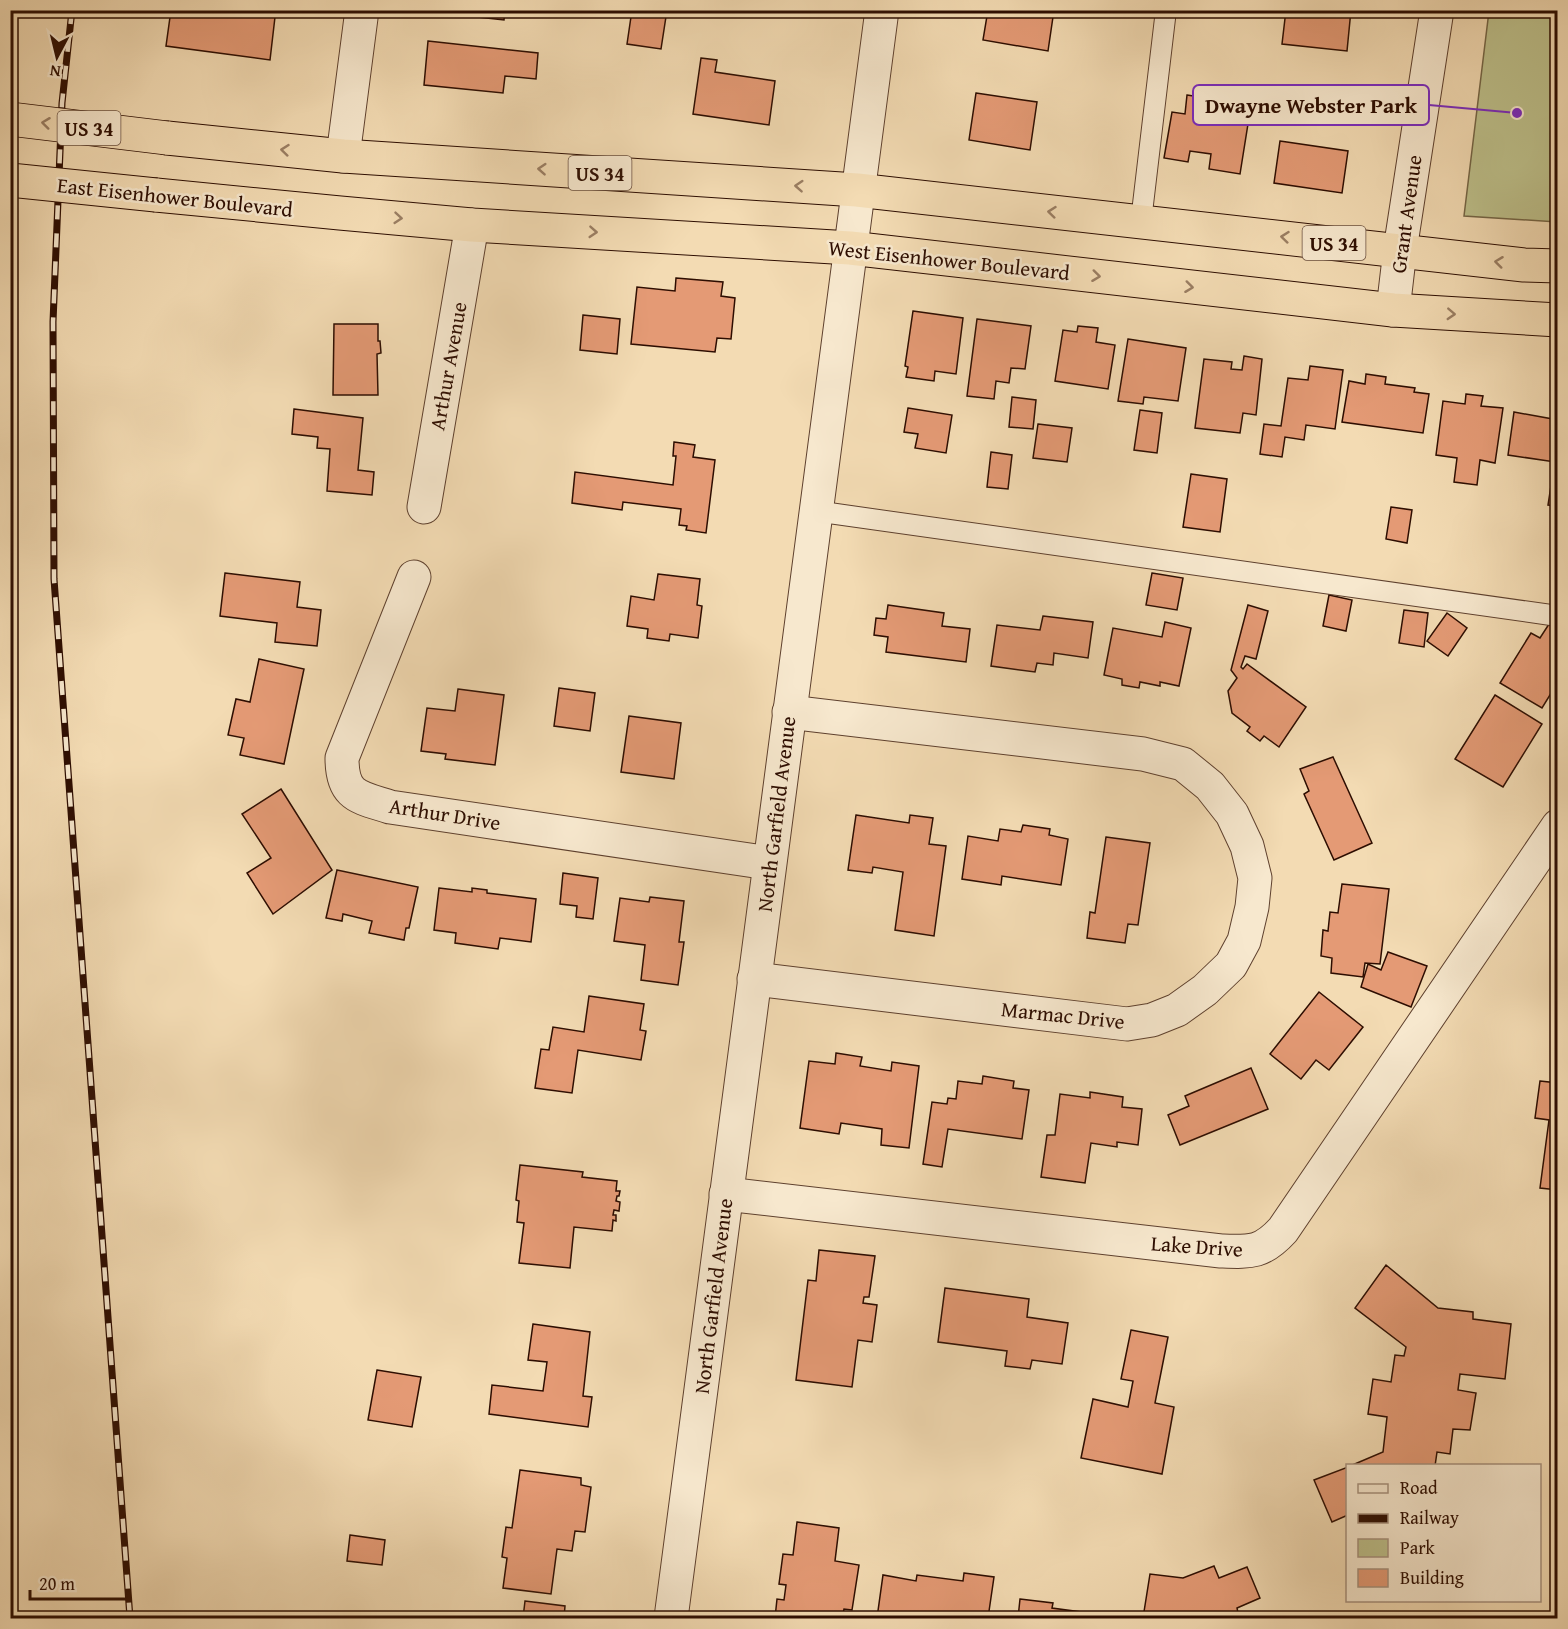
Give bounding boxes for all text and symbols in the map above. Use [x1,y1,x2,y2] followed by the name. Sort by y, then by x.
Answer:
[27,27,87,87] north arrow
[48,59,62,84] text: N
[1193,85,1429,125] callout: Dwayne Webster Park
[1205,89,1417,121] text: Dwayne Webster Park
[58,111,121,145] road number: US 34
[42,118,51,130] one-way arrow
[281,144,290,157] one-way arrow
[1382,153,1430,275] street label: Grant Avenue
[568,156,632,190] road number: US 34
[537,163,546,176] one-way arrow
[56,169,295,225] street label: East Eisenhower Boulevard
[794,179,803,192] one-way arrow
[1048,206,1057,218] one-way arrow
[394,211,403,224] one-way arrow
[588,225,597,238] one-way arrow
[1302,226,1366,260] road number: US 34
[827,232,1072,288] street label: West Eisenhower Boulevard
[1280,232,1289,244] one-way arrow
[1495,256,1504,269] one-way arrow
[1091,270,1100,282] one-way arrow
[1185,280,1194,293] one-way arrow
[421,299,475,433] street label: Arthur Avenue
[1447,307,1456,320] one-way arrow
[749,714,803,913] street label: North Garfield Avenue
[387,790,503,838] street label: Arthur Drive
[1000,993,1126,1037] street label: Marmac Drive
[686,1196,740,1395] street label: North Garfield Avenue
[1150,1227,1244,1265] street label: Lake Drive
[1346,1464,1541,1602] legend
[1400,1474,1438,1501] text: Road
[1400,1504,1459,1531] text: Railway
[1400,1534,1436,1561] text: Park
[30,1563,129,1601] scale bar
[1400,1564,1464,1591] text: Building
[39,1570,75,1597] text: 20 m

